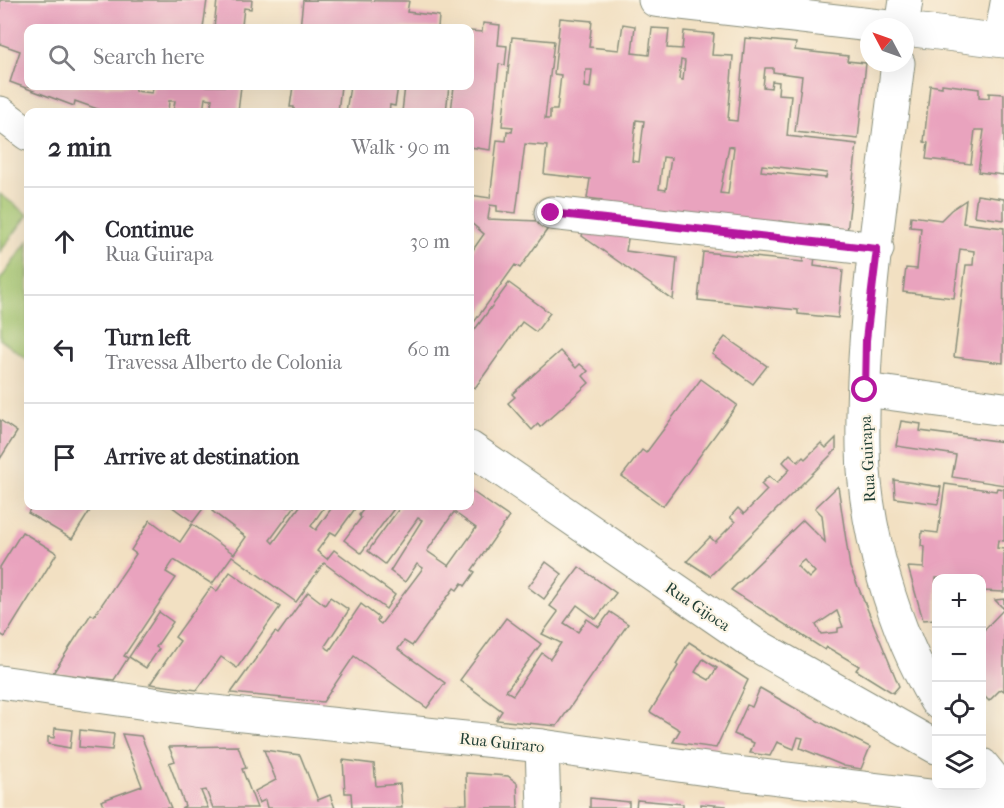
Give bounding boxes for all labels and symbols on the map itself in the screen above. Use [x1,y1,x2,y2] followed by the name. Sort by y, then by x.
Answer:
[860,18,914,72] north arrow
[537,199,563,225] route end
[851,376,877,402] route start
[856,415,879,503] street label: Rua Guirapa
[662,578,734,635] street label: Rua Gijoca
[459,729,545,756] street label: Rua Guiraro

